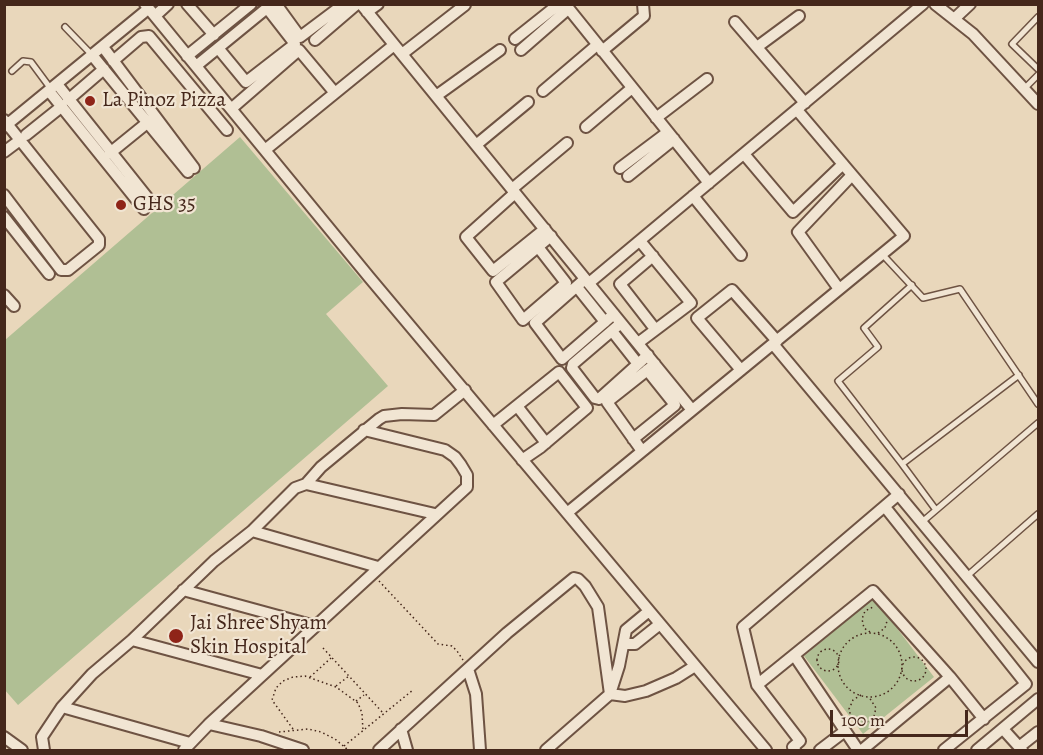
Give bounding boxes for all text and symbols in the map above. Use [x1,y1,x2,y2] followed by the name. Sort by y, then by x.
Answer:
[102,88,226,114] place label: La Pinoz Pizza
[83,94,97,108] marker: La Pinoz Pizza
[133,192,196,218] place label: GHS 35
[114,198,128,212] marker: GHS 35
[190,611,327,661] place label: Jai Shree Shyam Skin Hospital
[167,627,185,645] marker: Jai Shree Shyam Skin Hospital
[833,698,971,736] scale bar
[841,708,885,732] text: 100 m

